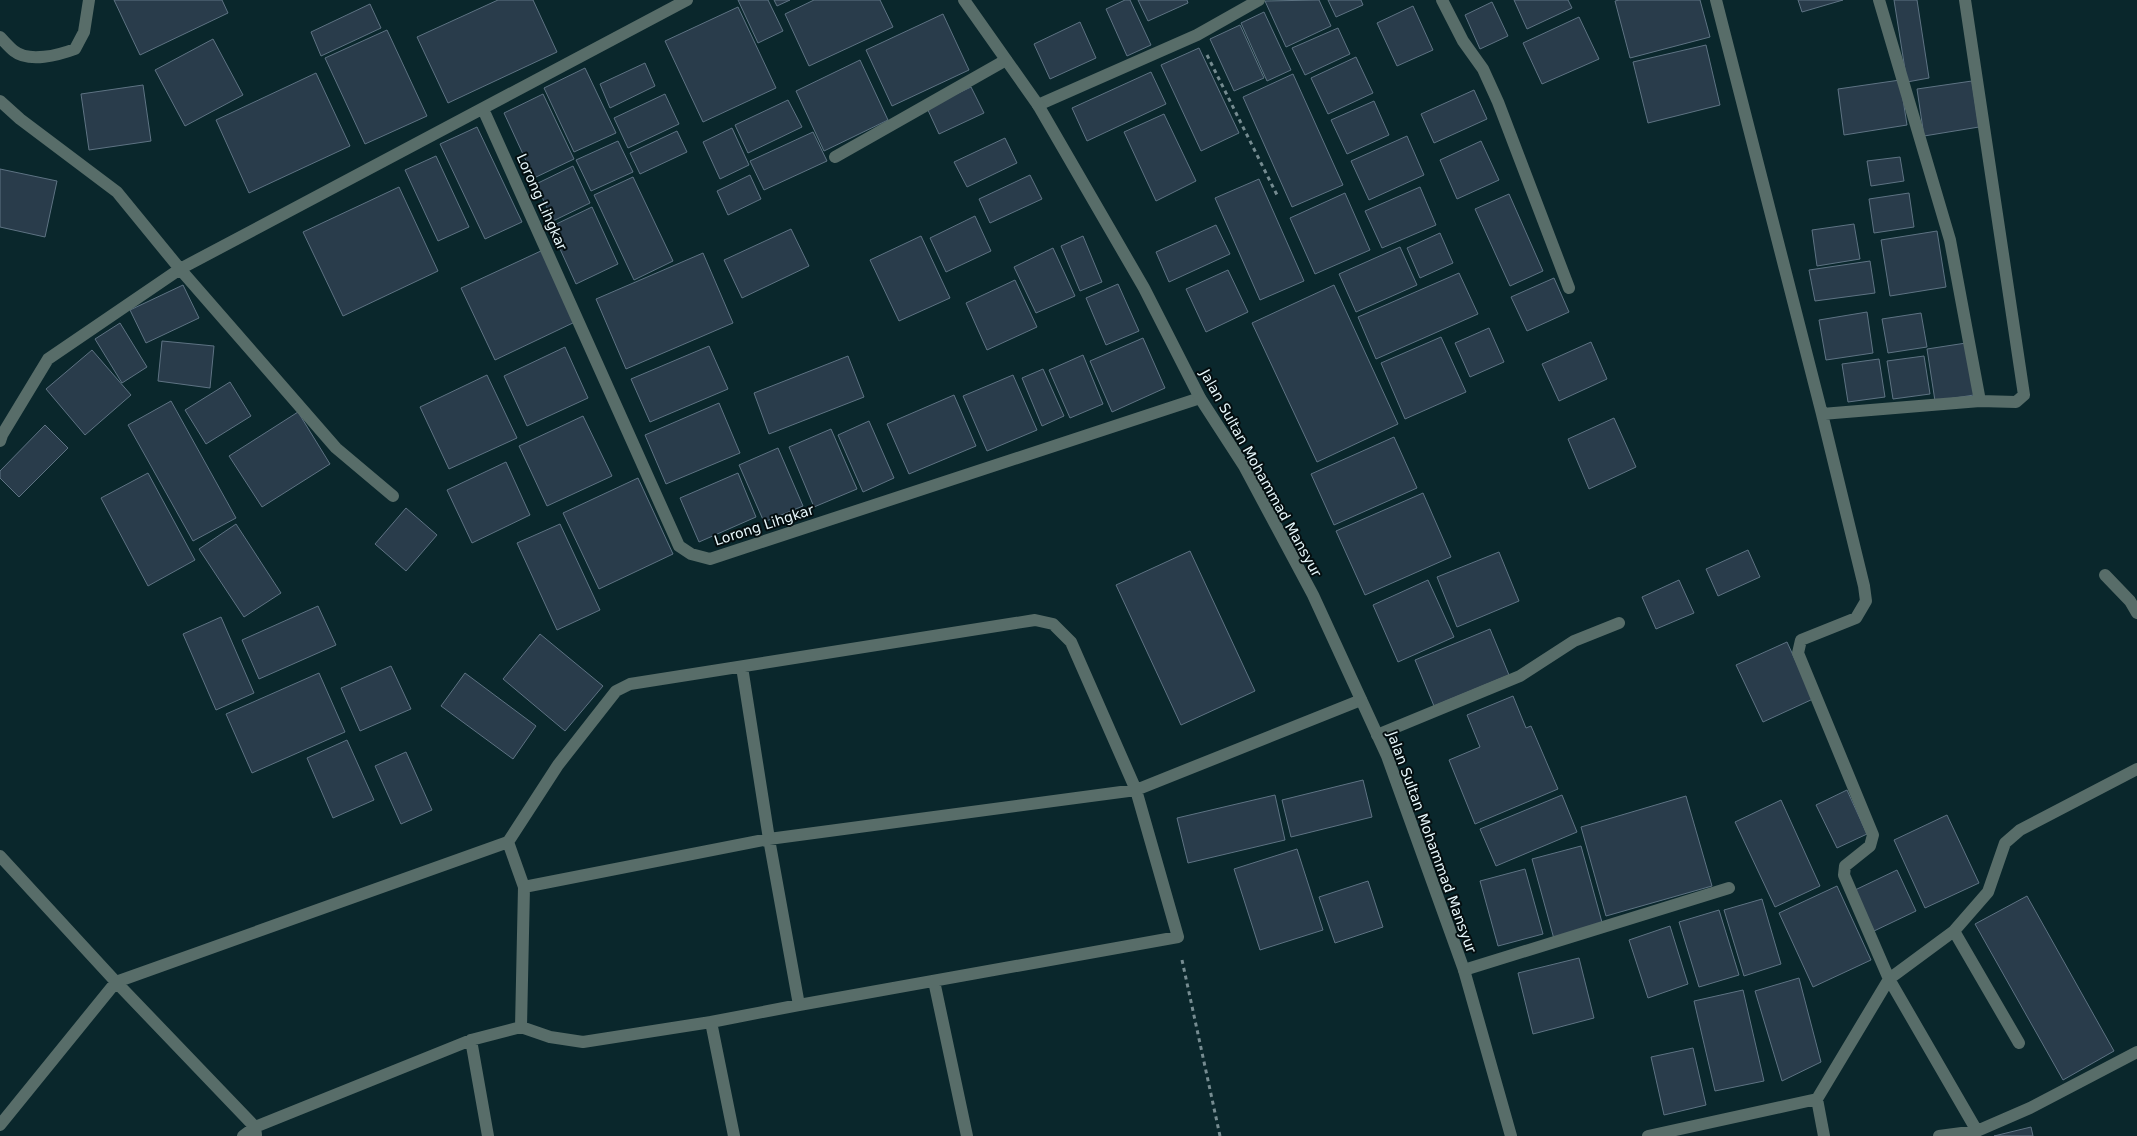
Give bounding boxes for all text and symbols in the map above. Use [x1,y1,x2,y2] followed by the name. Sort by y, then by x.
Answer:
[514,151,571,253] street label: Lorong Lihgkar
[1197,366,1325,580] street label: Jalan Sultan Mohammad Mansyur
[712,501,816,549] street label: Lorong Lihgkar
[1384,728,1480,955] street label: Jalan Sultan Mohammad Mansyur

